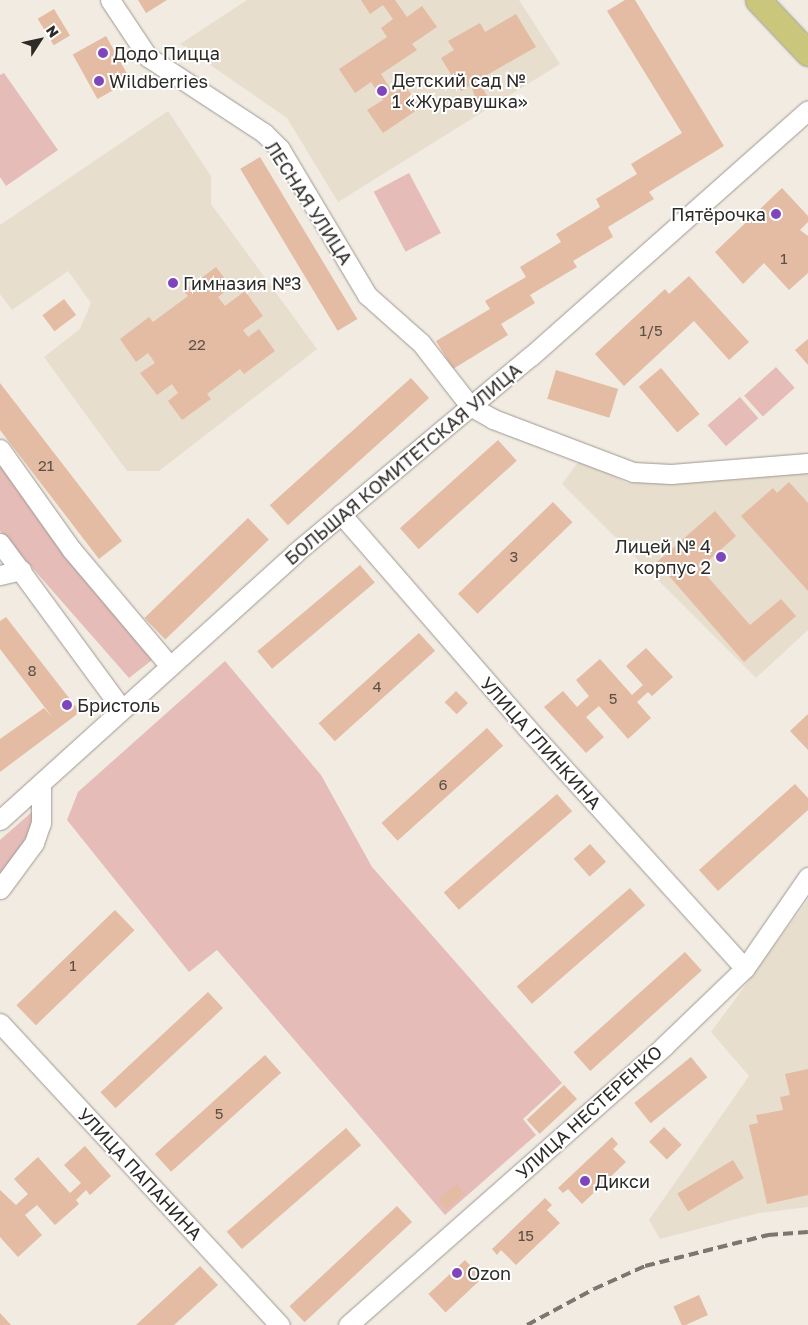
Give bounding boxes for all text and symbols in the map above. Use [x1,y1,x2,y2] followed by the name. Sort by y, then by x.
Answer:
[15,15,65,65] north arrow
[43,22,63,40] text: N
[113,42,220,64] place label: Додо Пицца
[97,47,109,59] marker: Додо Пицца
[109,70,208,92] place label: Wildberries
[392,70,528,112] place label: Детский сад № 1 «Журавушка»
[93,75,105,87] marker: Wildberries
[376,85,388,97] marker: Детский сад № 1 «Журавушка»
[261,137,357,269] street label: ЛЕСНАЯ УЛИЦА
[671,203,766,225] place label: Пятёрочка
[770,208,782,220] marker: Пятёрочка
[780,250,788,268] house number: 1
[183,272,302,294] place label: Гимназия №3
[167,277,179,289] marker: Гимназия №3
[639,322,663,340] house number: 1/5
[188,336,206,354] house number: 22
[280,359,526,569] street label: БОЛЬШАЯ КОМИТЕТСКАЯ УЛИЦА
[38,457,54,475] house number: 21
[615,536,711,578] place label: Лицей № 4 корпус 2
[510,548,518,566] house number: 3
[715,551,727,563] marker: Лицей № 4 корпус 2
[27,662,37,680] house number: 8
[476,673,606,813] street label: УЛИЦА ГЛИНКИНА
[372,678,382,696] house number: 4
[609,690,617,708] house number: 5
[77,694,160,716] place label: Бристоль
[61,699,73,711] marker: Бристоль
[438,776,448,794] house number: 6
[69,957,77,975] house number: 1
[512,1041,666,1183] street label: УЛИЦА НЕСТЕРЕНКО
[73,1104,207,1244] street label: УЛИЦА ПАПАНИНА
[215,1105,223,1123] house number: 5
[595,1170,650,1192] place label: Дикси
[579,1175,591,1187] marker: Дикси
[518,1227,534,1245] house number: 15
[467,1262,511,1284] place label: Ozon
[451,1267,463,1279] marker: Ozon

